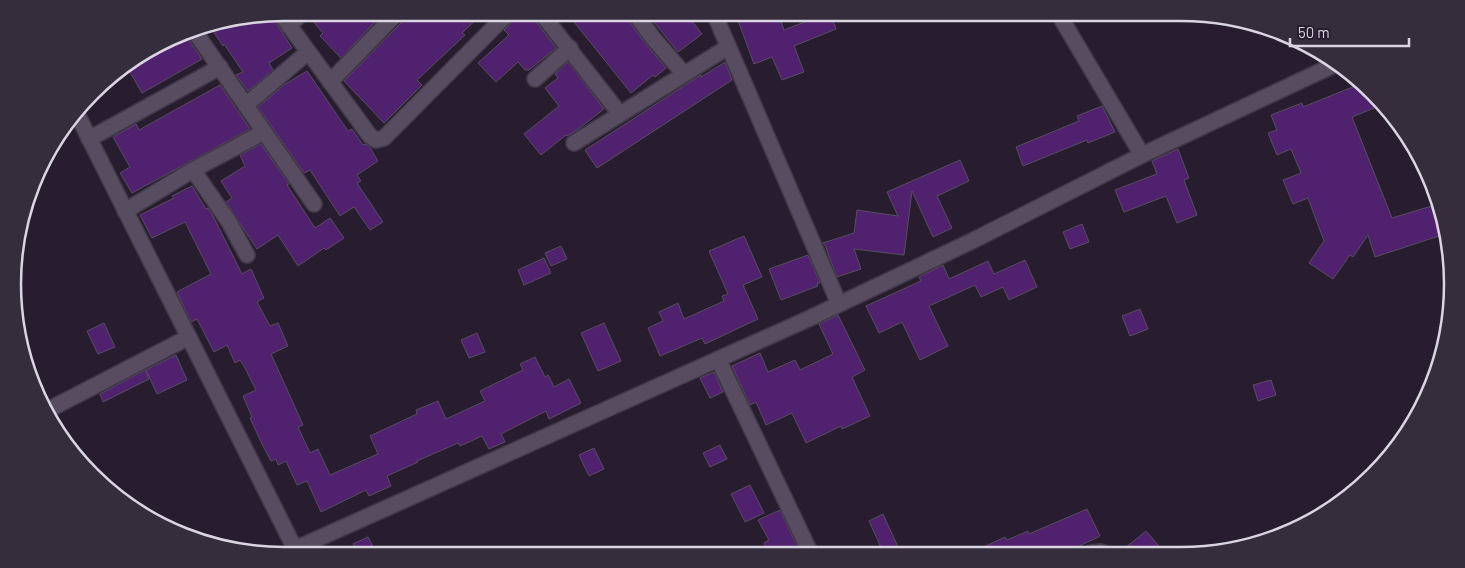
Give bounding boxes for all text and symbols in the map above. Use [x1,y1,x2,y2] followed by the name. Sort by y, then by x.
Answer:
[1290,15,1409,47] scale bar
[1298,23,1330,41] text: 50 m

